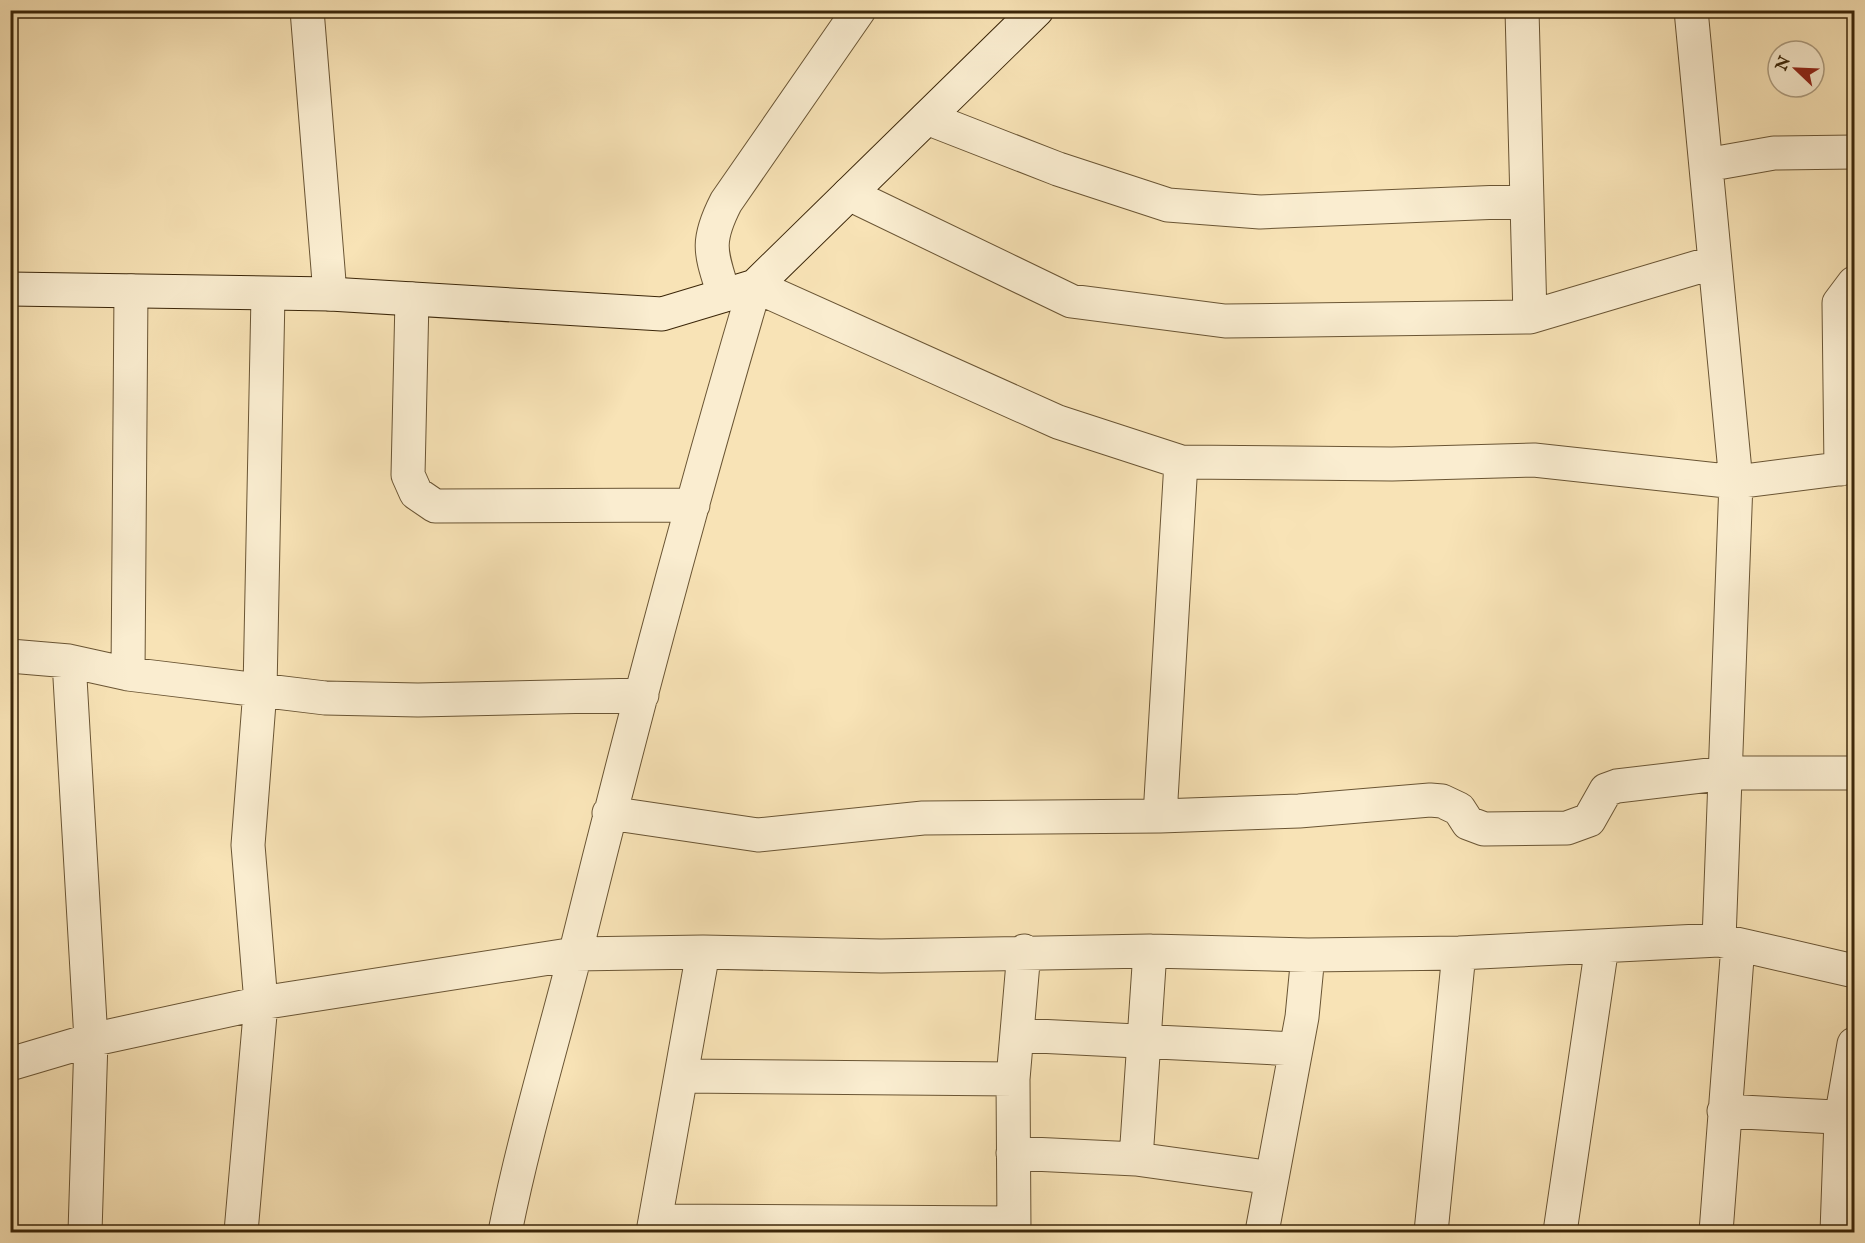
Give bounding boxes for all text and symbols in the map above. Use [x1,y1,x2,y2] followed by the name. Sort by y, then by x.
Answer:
[1766,39,1826,99] north arrow
[1772,53,1796,75] text: N

